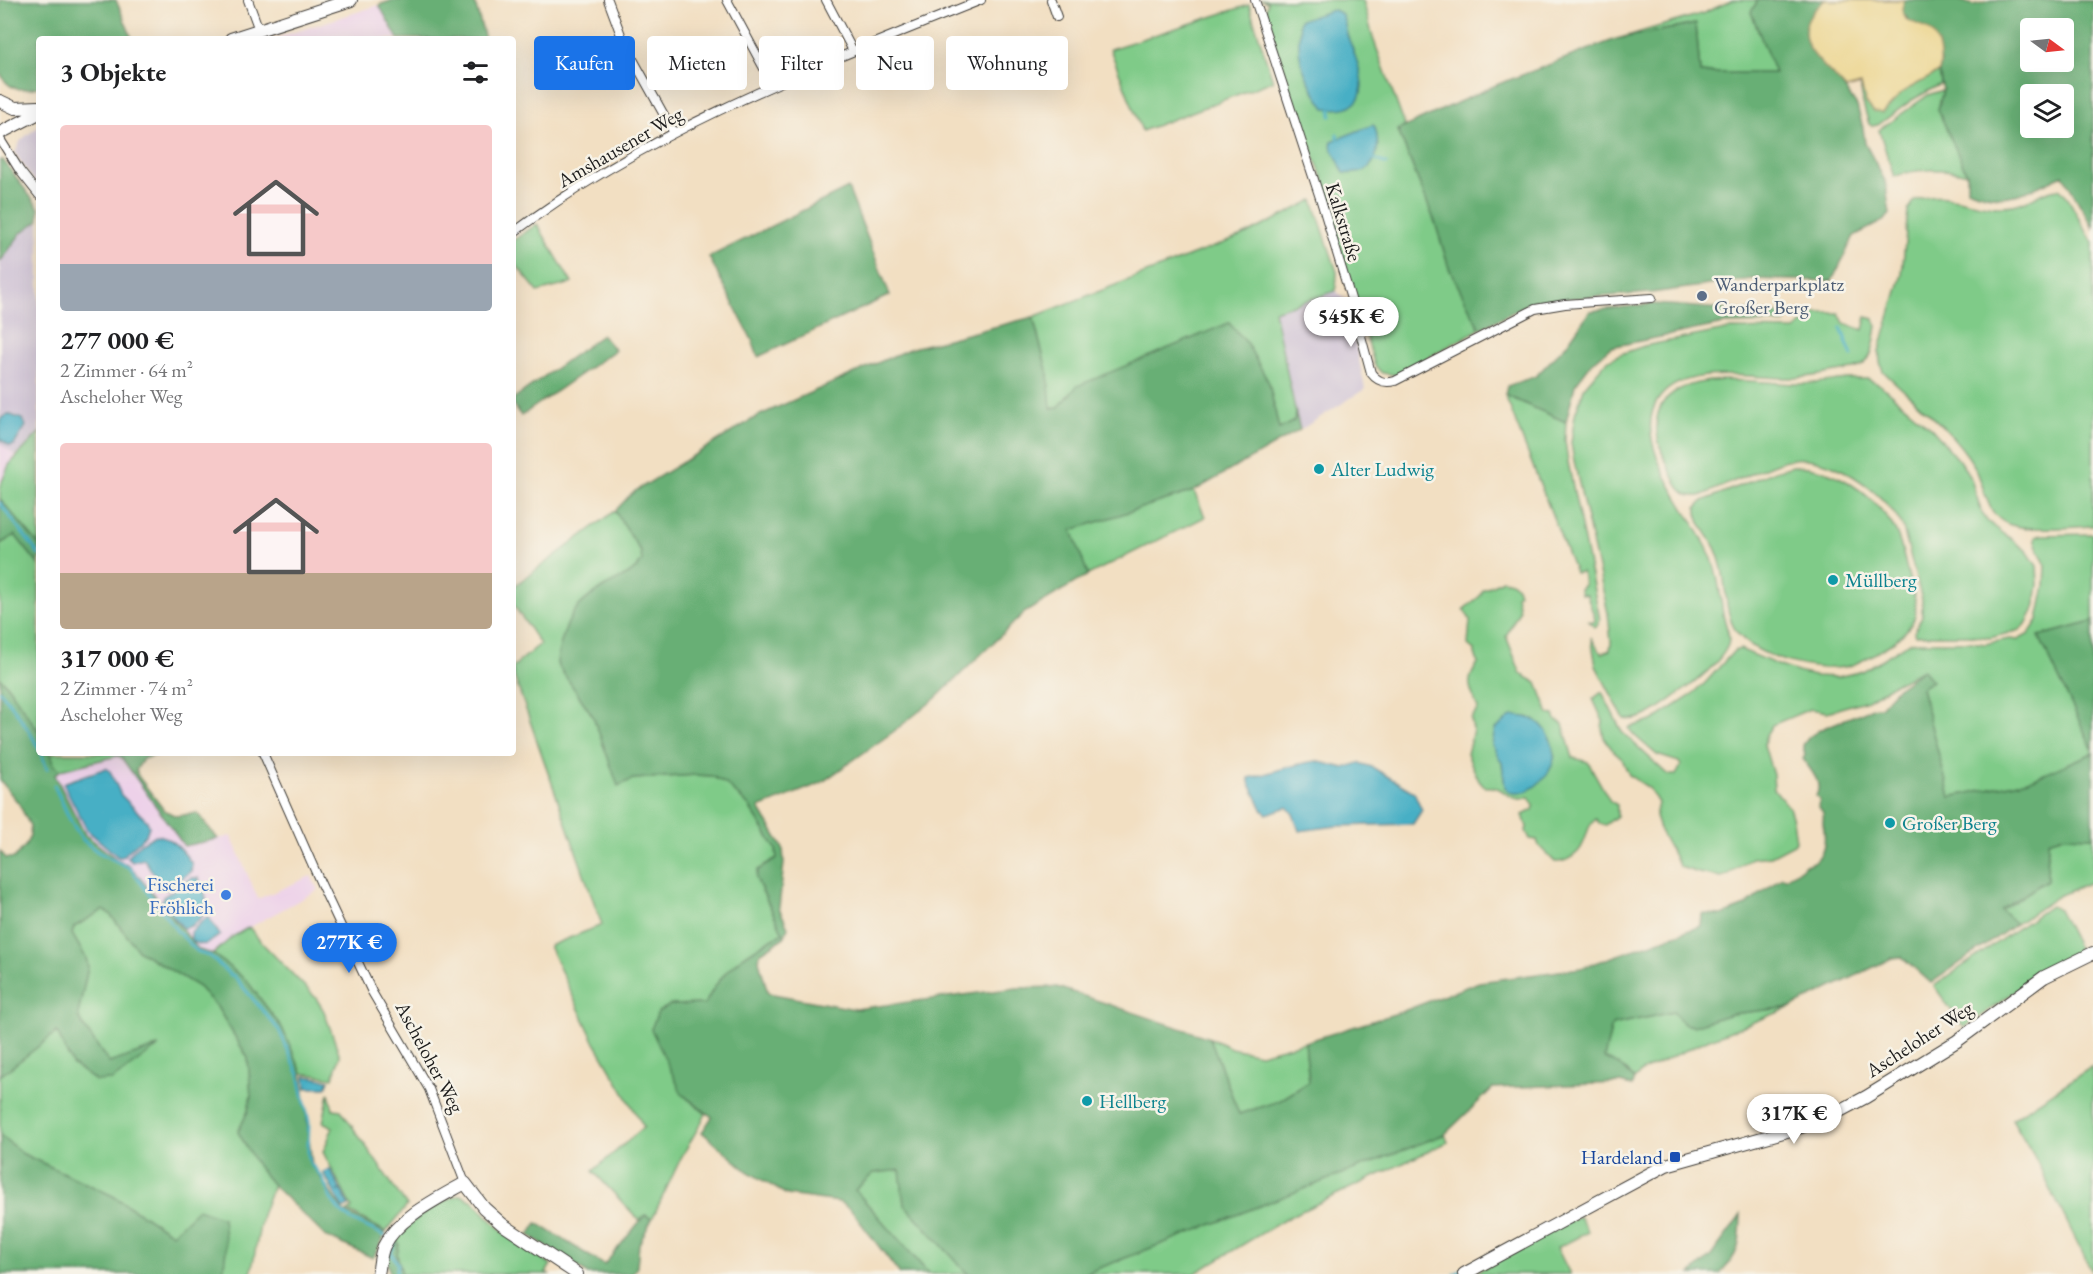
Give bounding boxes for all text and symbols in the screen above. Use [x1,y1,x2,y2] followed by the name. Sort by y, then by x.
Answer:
[2020,18,2074,72] north arrow
[2020,18,2074,138] map controls
[534,36,635,90] chip: Kaufen
[647,36,747,90] chip: Mieten
[759,36,844,90] chip: Filter
[856,36,934,90] chip: Neu
[946,36,1068,90] chip: Wohnung
[60,55,166,89] text: 3 Objekte
[459,56,492,89] icon: filters
[2020,84,2074,138] button: layers
[552,100,688,194] street label: Amshausener Weg
[222,164,330,272] icon: home
[1320,179,1368,265] street label: Kalkstraße
[1714,271,1845,320] place label: Wanderparkplatz Großer Berg
[1695,289,1709,303] marker: Wanderparkplatz Großer Berg
[1302,297,1400,348] pin: 545K €
[1318,303,1384,329] text: 545K €
[60,323,174,357] text: 277 000 €
[60,357,193,383] text: 2 Zimmer · 64 m²
[60,383,183,409] text: Ascheloher Weg
[1330,456,1434,482] place label: Alter Ludwig
[1312,462,1326,476] marker: Alter Ludwig
[222,482,330,590] icon: home
[1845,567,1917,593] place label: Müllberg
[1826,573,1840,587] marker: Müllberg
[60,641,174,675] text: 317 000 €
[60,675,193,701] text: 2 Zimmer · 74 m²
[60,701,183,727] text: Ascheloher Weg
[1902,810,1997,836] place label: Großer Berg
[1883,816,1897,830] marker: Großer Berg
[147,871,214,920] place label: Fischerei Fröhlich
[219,888,233,902] marker: Fischerei Fröhlich
[300,923,398,974] pin: 277K €
[316,929,382,955] text: 277K €
[1860,995,1978,1084] street label: Ascheloher Weg
[389,996,470,1117] street label: Ascheloher Weg
[1099,1088,1166,1114] place label: Hellberg
[1080,1094,1094,1108] marker: Hellberg
[1745,1094,1843,1145] pin: 317K €
[1761,1100,1827,1126] text: 317K €
[1581,1144,1664,1170] place label: Hardeland
[1668,1150,1682,1164] marker: Hardeland

